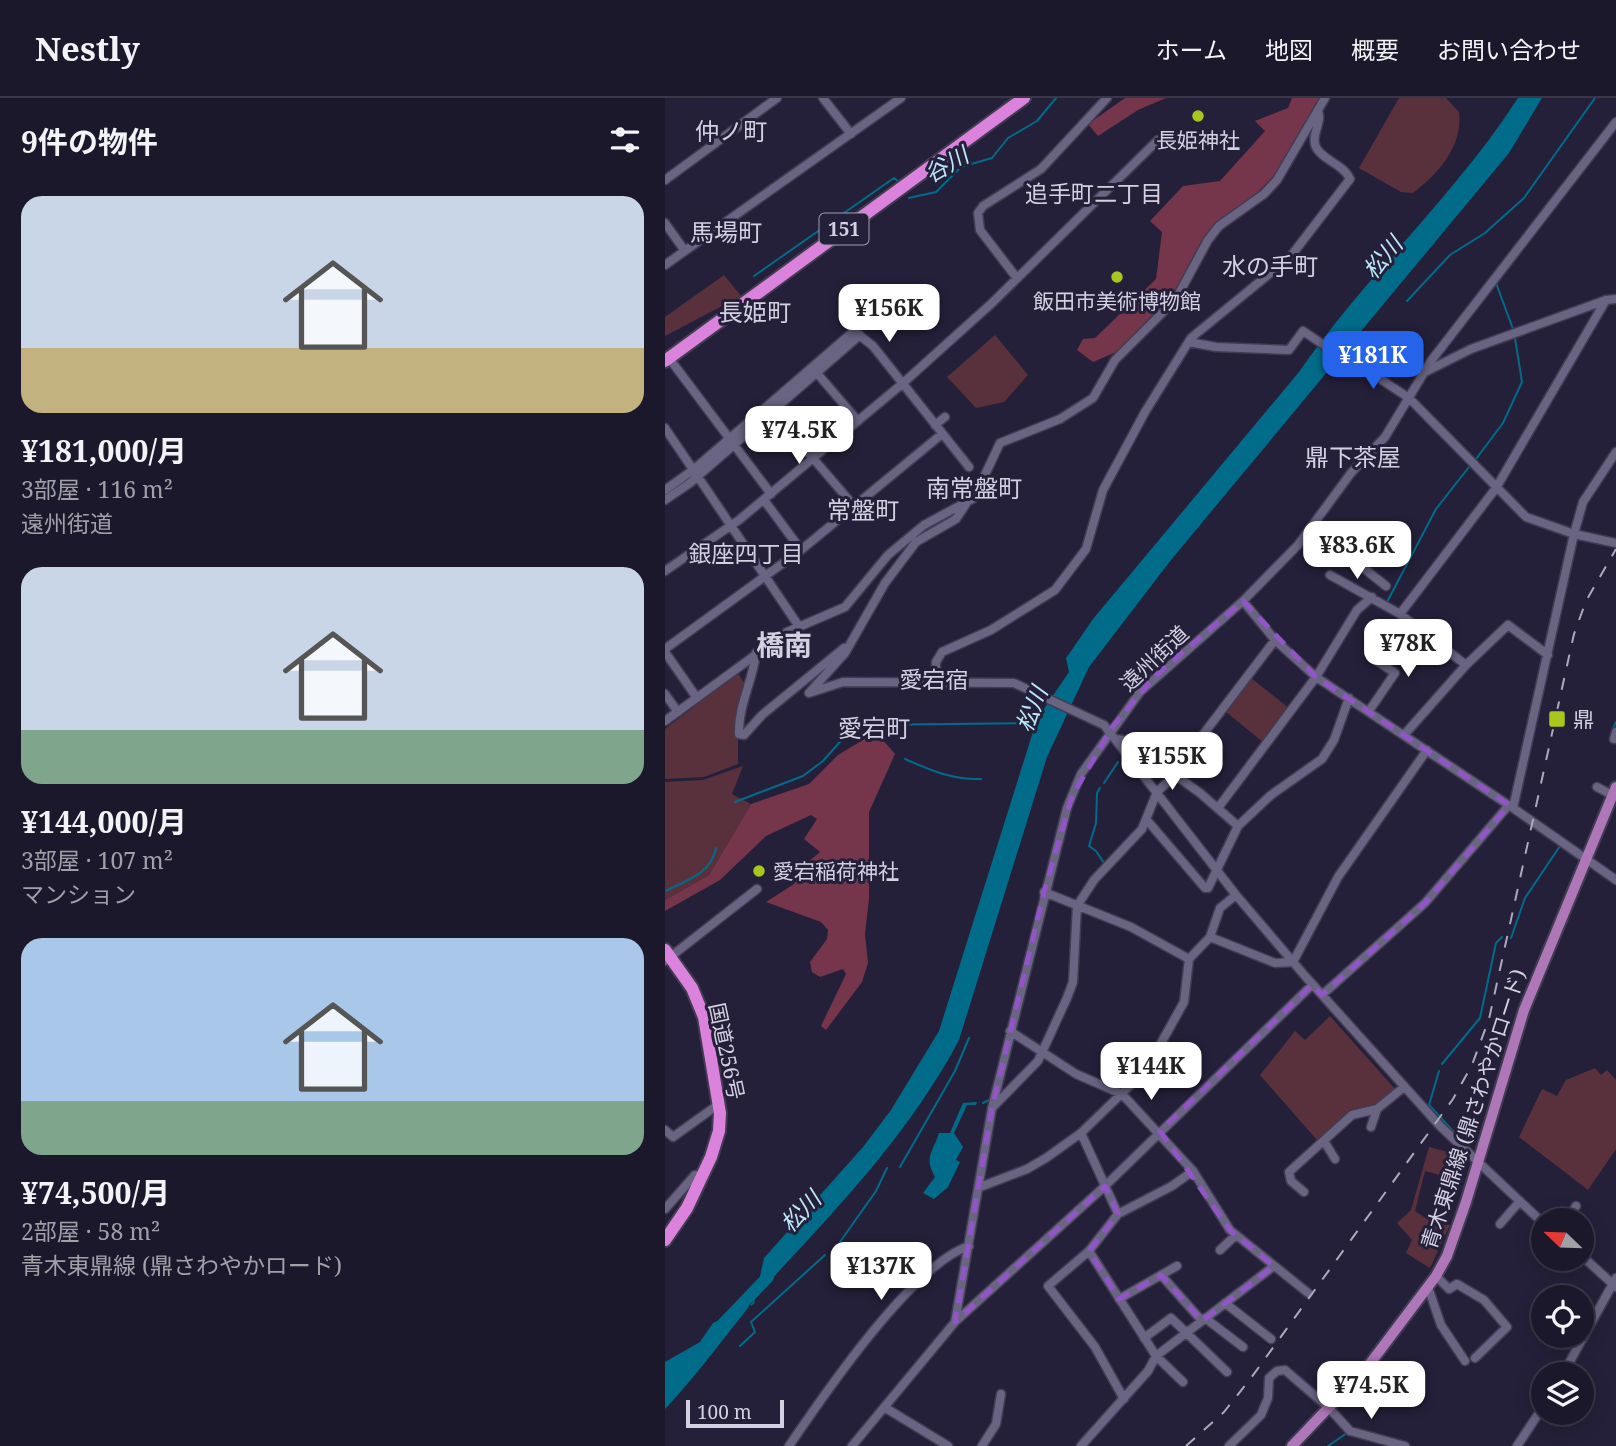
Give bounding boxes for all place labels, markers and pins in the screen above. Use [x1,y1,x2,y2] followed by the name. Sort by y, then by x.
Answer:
[1190,108,1206,124] marker: 長姫神社
[1156,126,1240,154] place label: 長姫神社
[1109,269,1125,285] marker: 飯田市美術博物館
[840,285,938,344] pin: ¥156K
[1033,287,1201,315] place label: 飯田市美術博物館
[1324,331,1422,391] pin: ¥181K
[742,406,856,466] pin: ¥74.5K
[1300,522,1414,581] pin: ¥83.6K
[1367,620,1449,679] pin: ¥78K
[1573,705,1594,733] place label: 鼎
[1547,709,1567,729] marker: 鼎
[1123,732,1221,792] pin: ¥155K
[773,857,899,885] place label: 愛宕稲荷神社
[751,863,767,879] marker: 愛宕稲荷神社
[1102,1042,1200,1102] pin: ¥144K
[832,1242,930,1302] pin: ¥137K
[1314,1362,1428,1421] pin: ¥74.5K

